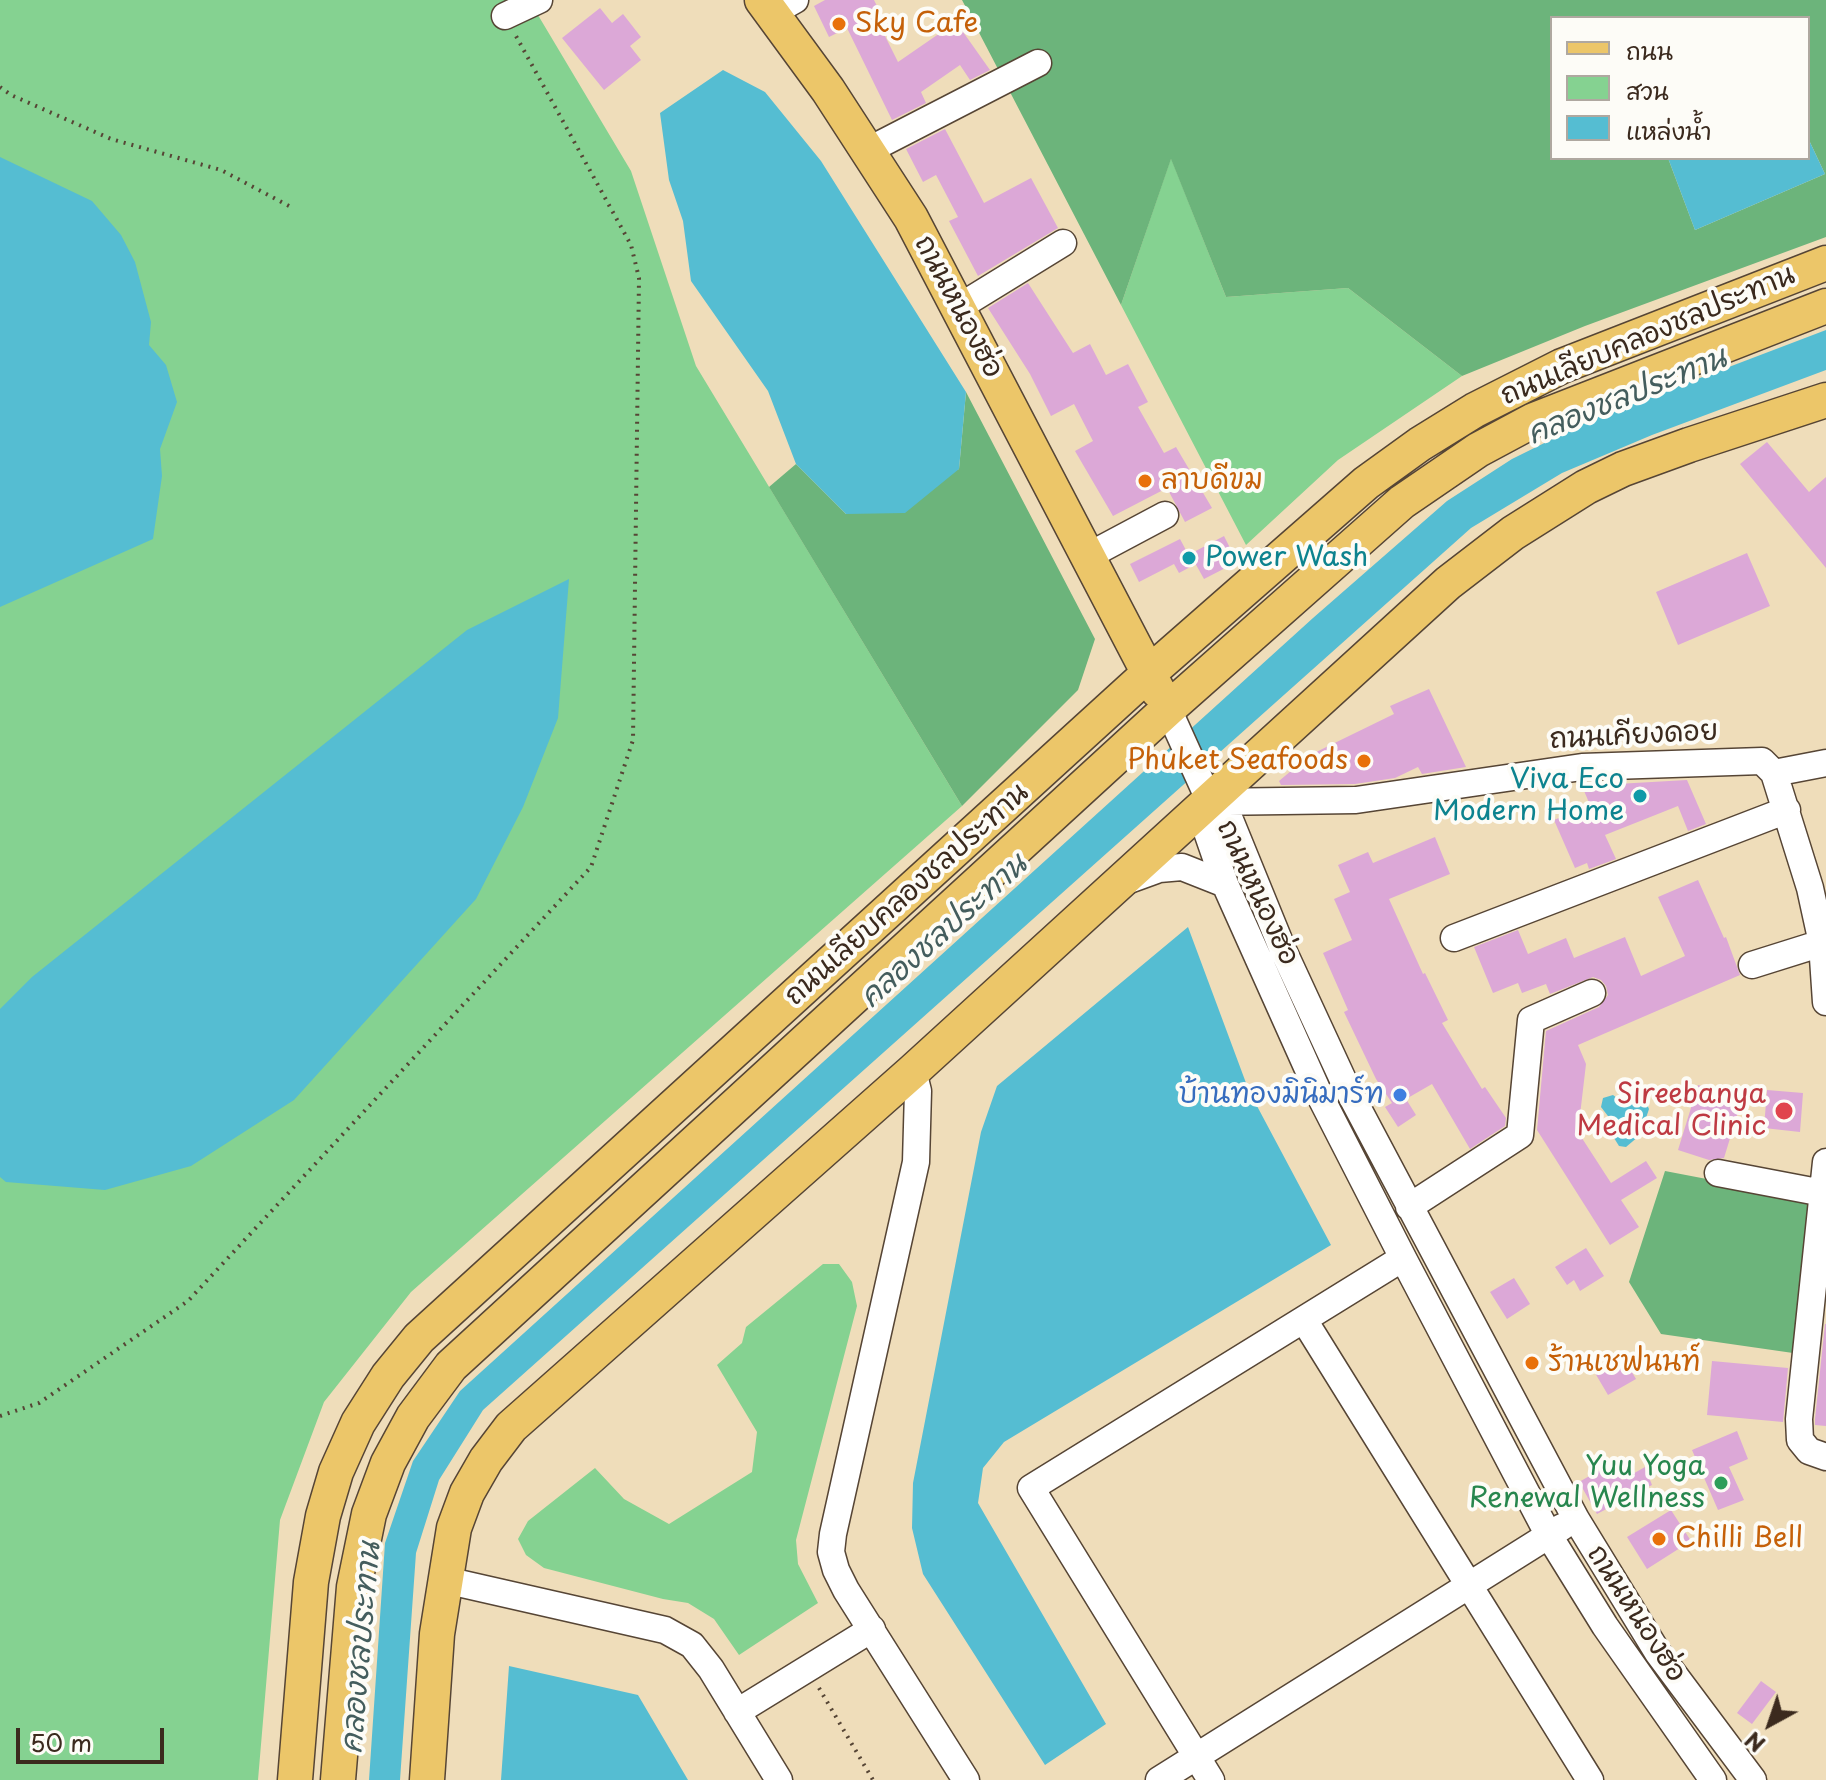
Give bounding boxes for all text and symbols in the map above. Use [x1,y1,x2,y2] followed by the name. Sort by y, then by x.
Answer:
[855,7,978,41] place label: Sky Cafe
[830,15,848,33] marker: Sky Cafe
[1550,16,1810,160] legend
[1626,32,1673,68] text: ถนน
[1626,72,1669,108] text: สวน
[1626,112,1712,148] text: แหล่งน้ำ
[906,230,1010,384] street label: ถนนหนองฮ่อ
[1496,259,1800,413] street label: ถนนเลียบคลองชลประทาน
[1522,341,1732,453] water label: คลองชลประทาน
[1161,464,1263,498] place label: ลาบดีขม
[1136,472,1154,490] marker: ลาบดีขม
[1205,541,1368,575] place label: Power Wash
[1180,549,1198,567] marker: Power Wash
[1549,715,1719,757] street label: ถนนเคียงดอย
[1127,744,1348,778] place label: Phuket Seafoods
[1355,752,1373,770] marker: Phuket Seafoods
[1433,763,1624,829] place label: Viva Eco Modern Home
[778,777,1036,1013] street label: ถนนเลียบคลองชลประทาน
[1631,787,1649,805] marker: Viva Eco Modern Home
[1209,815,1305,971] street label: ถนนหนองฮ่อ
[853,848,1035,1016] water label: คลองชลประทาน
[1179,1078,1384,1112] place label: บ้านทองมินิมาร์ท
[1576,1078,1766,1144] place label: Sireebanya Medical Clinic
[1391,1086,1409,1104] marker: บ้านทองมินิมาร์ท
[1773,1100,1795,1122] marker: Sireebanya Medical Clinic
[1548,1346,1701,1380] place label: ร้านเชฟนนท์
[1523,1354,1541,1372] marker: ร้านเชฟนนท์
[1469,1450,1705,1516] place label: Yuu Yoga Renewal Wellness
[1712,1474,1730,1492] marker: Yuu Yoga Renewal Wellness
[1675,1522,1803,1556] place label: Chilli Bell
[1650,1530,1668,1548] marker: Chilli Bell
[1579,1539,1693,1689] street label: ถนนหนองฮ่อ
[335,1541,389,1755] water label: คลองชลประทาน
[1730,1684,1810,1764] north arrow
[20,1712,168,1762] scale bar
[30,1724,92,1760] text: 50 m
[1737,1725,1772,1761] text: N

